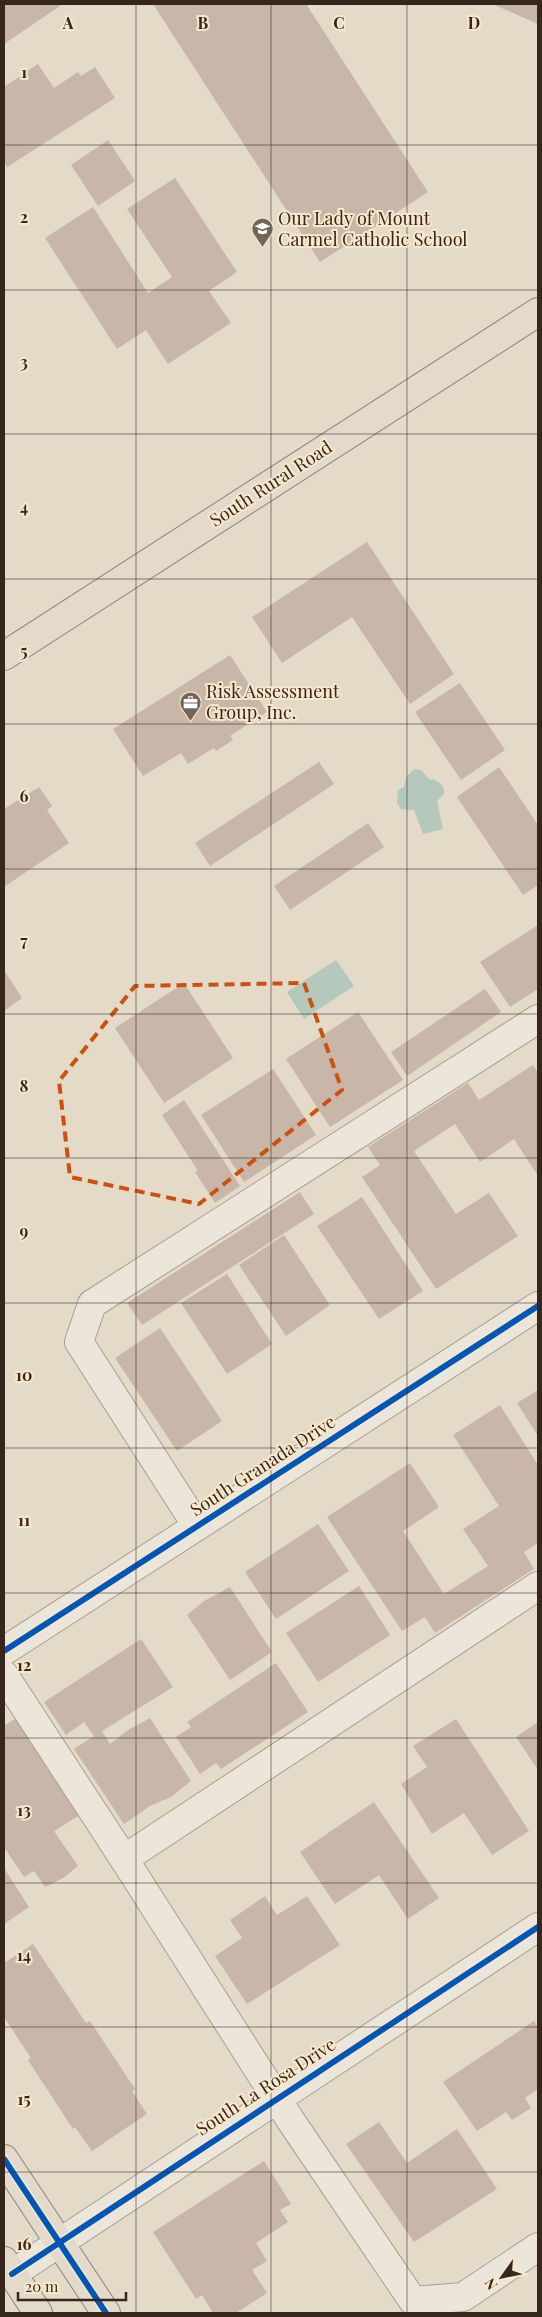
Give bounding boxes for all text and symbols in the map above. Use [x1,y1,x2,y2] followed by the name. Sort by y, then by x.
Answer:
[62,12,74,33] text: A
[198,12,209,33] text: B
[333,12,345,33] text: C
[468,12,480,33] text: D
[21,61,27,82] text: 1
[20,206,28,227] text: 2
[278,206,467,251] place label: Our Lady of Mount Carmel Catholic School
[250,217,274,248] school or university icon: Our Lady of Mount Carmel Catholic School
[20,351,28,372] text: 3
[205,434,337,532] street label: South Rural Road
[20,496,28,517] text: 4
[20,640,28,661] text: 5
[206,679,340,724] place label: Risk Assessment Group, Inc.
[178,690,202,721] office icon: Risk Assessment Group, Inc.
[20,785,29,806] text: 6
[20,930,28,951] text: 7
[20,1075,29,1096] text: 8
[20,1220,29,1241] text: 9
[16,1364,32,1385] text: 10
[185,1409,340,1521] street label: South Granada Drive
[18,1509,30,1530] text: 11
[17,1654,31,1675] text: 12
[17,1799,31,1820] text: 13
[17,1944,31,1965] text: 14
[191,2032,340,2140] street label: South La Rosa Drive
[17,2088,31,2109] text: 15
[16,2233,32,2254] text: 16
[477,2252,527,2302] north arrow
[18,2270,125,2302] scale bar
[480,2275,501,2294] text: N
[25,2276,59,2296] text: 20 m

